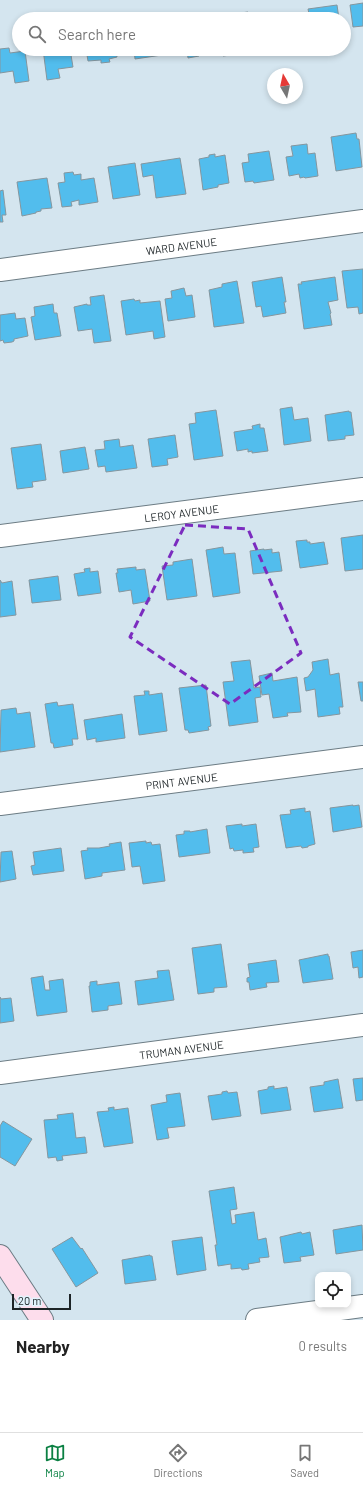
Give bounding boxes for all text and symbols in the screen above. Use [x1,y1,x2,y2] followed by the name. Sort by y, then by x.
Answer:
[12,12,351,56] search box
[26,23,48,45] icon: search
[58,25,136,43] text: Search here
[267,68,303,104] north arrow
[145,234,218,257] street label: WARD AVENUE
[143,501,220,524] street label: LEROY AVENUE
[145,769,219,792] street label: PRINT AVENUE
[139,1037,225,1061] street label: TRUMAN AVENUE
[315,1272,351,1308] map controls
[315,1272,351,1308] button: locate
[12,1292,71,1311] scale bar
[18,1294,41,1307] text: 20 m
[16,1336,70,1356] text: Nearby
[298,1338,347,1354] text: 0 results
[44,1442,66,1479] tab: Map
[153,1442,203,1479] tab: Directions
[290,1442,319,1479] tab: Saved

